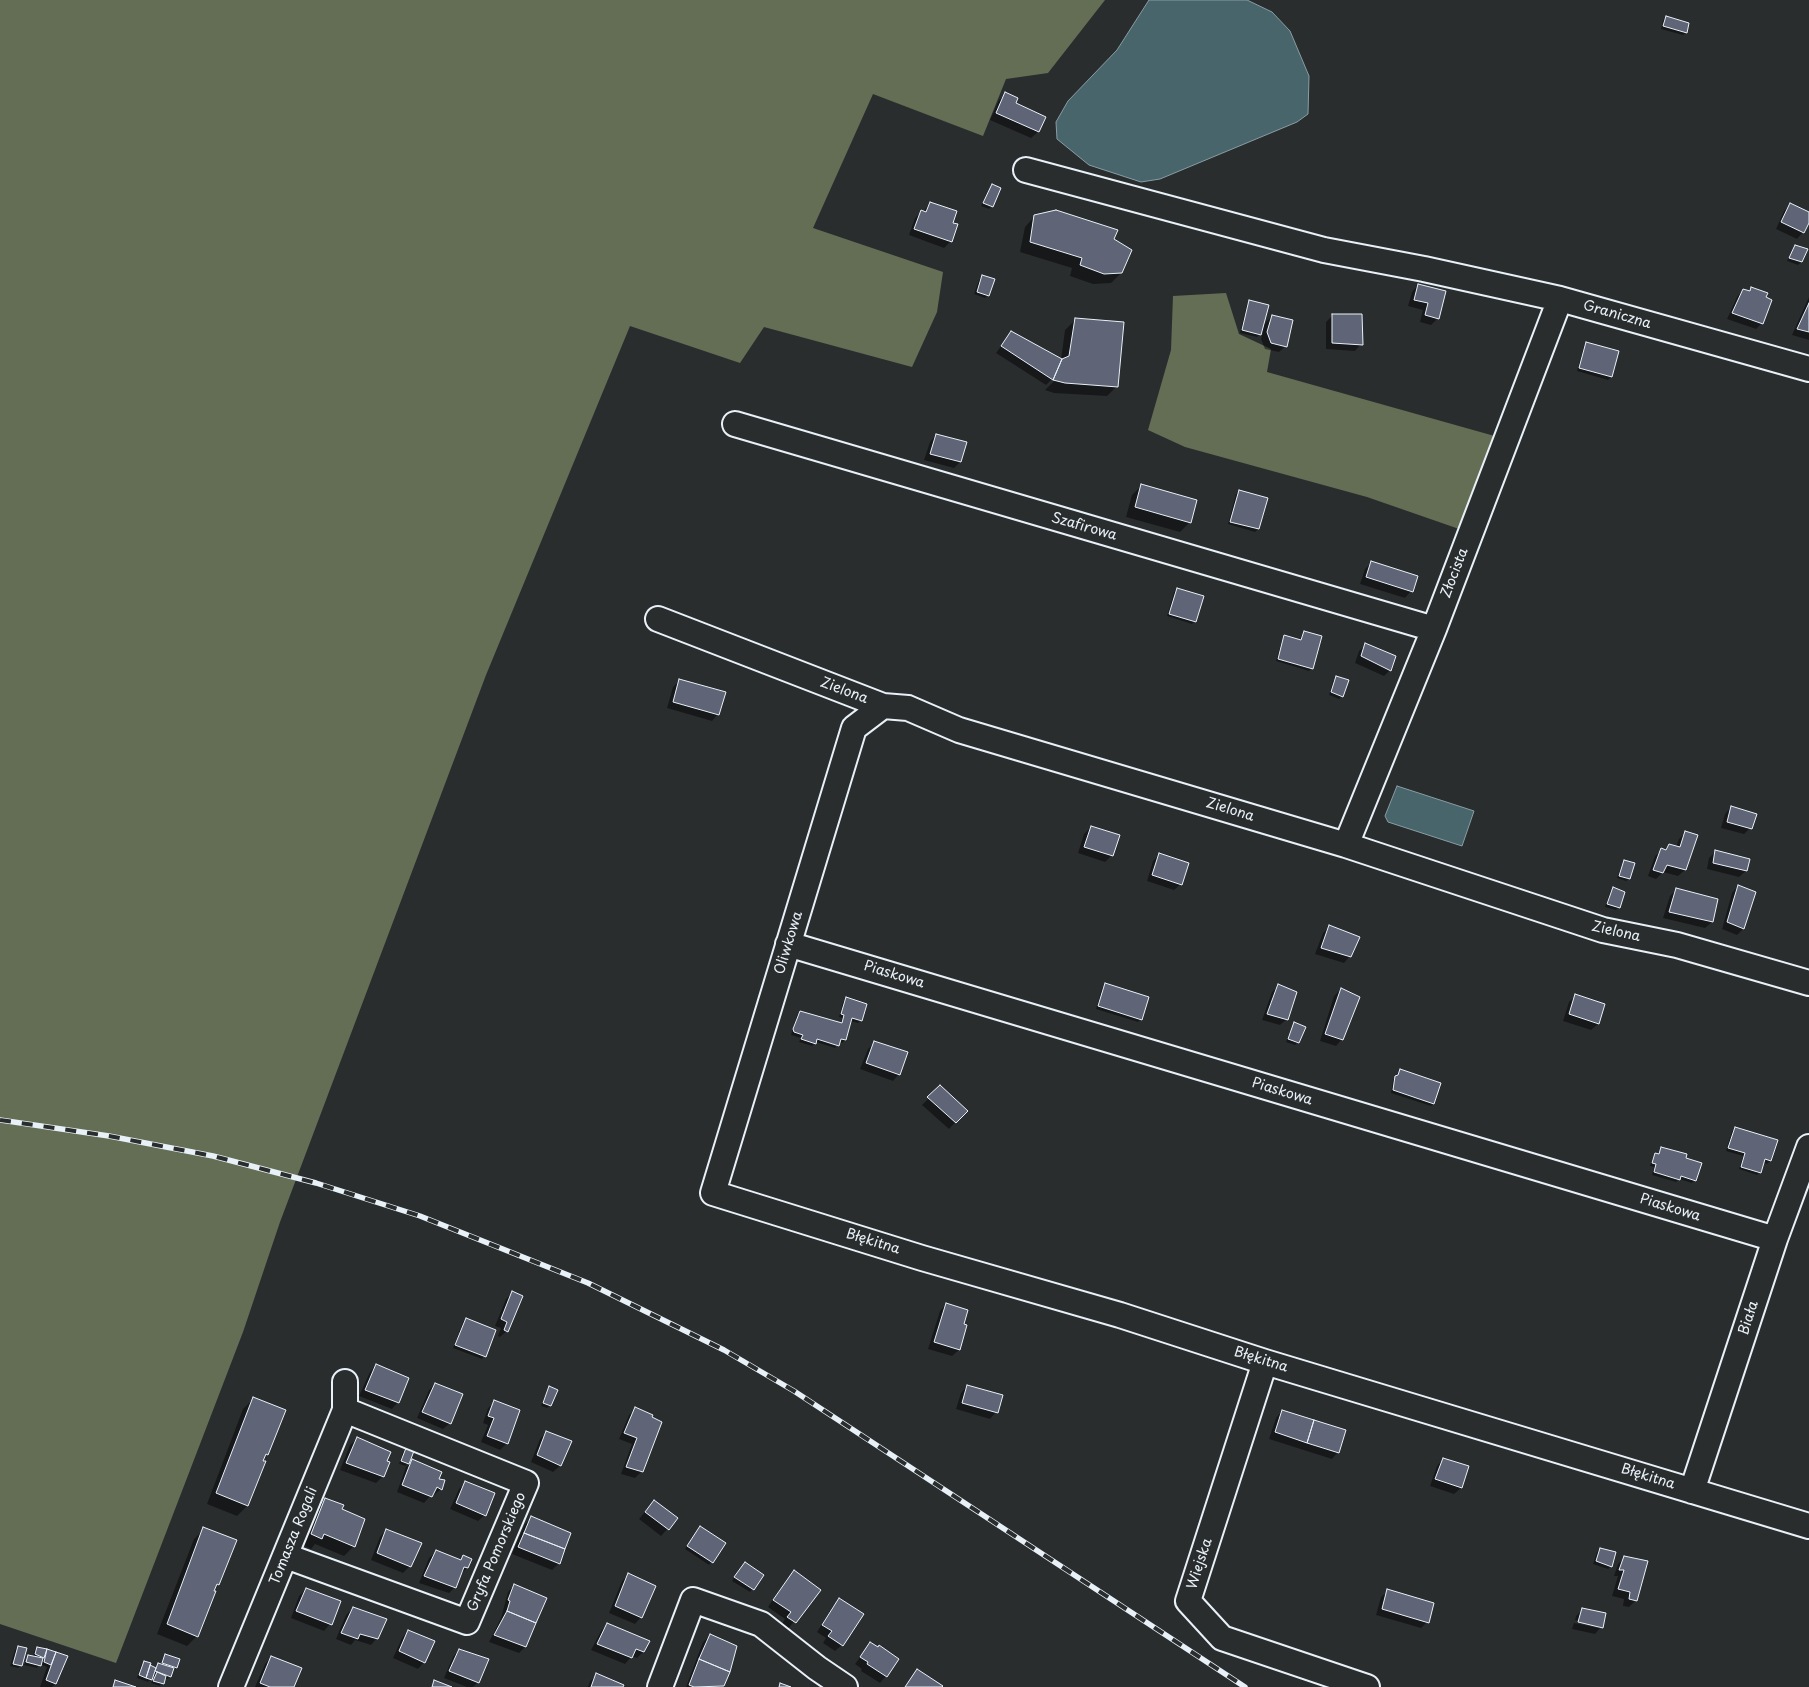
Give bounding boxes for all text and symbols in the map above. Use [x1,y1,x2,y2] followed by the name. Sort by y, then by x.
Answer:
[1581,297,1653,333] street label: Graniczna
[1049,510,1119,544] street label: Szafirowa
[1438,546,1472,600] street label: Złocista
[818,674,870,708] street label: Zielona
[1204,795,1256,825] street label: Zielona
[771,909,807,977] street label: Oliwkowa
[1590,918,1642,946] street label: Zielona
[862,958,926,992] street label: Piaskowa
[1250,1075,1314,1109] street label: Piaskowa
[1638,1191,1702,1225] street label: Piaskowa
[844,1226,902,1258] street label: Błękitna
[1736,1299,1762,1337] street label: Biała
[1232,1344,1290,1376] street label: Błękitna
[1619,1461,1677,1493] street label: Błękitna
[267,1485,321,1587] street label: Tomasza Rogali
[464,1490,530,1614] street label: Gryfa Pomorskiego
[1184,1536,1216,1592] street label: Wiejska

